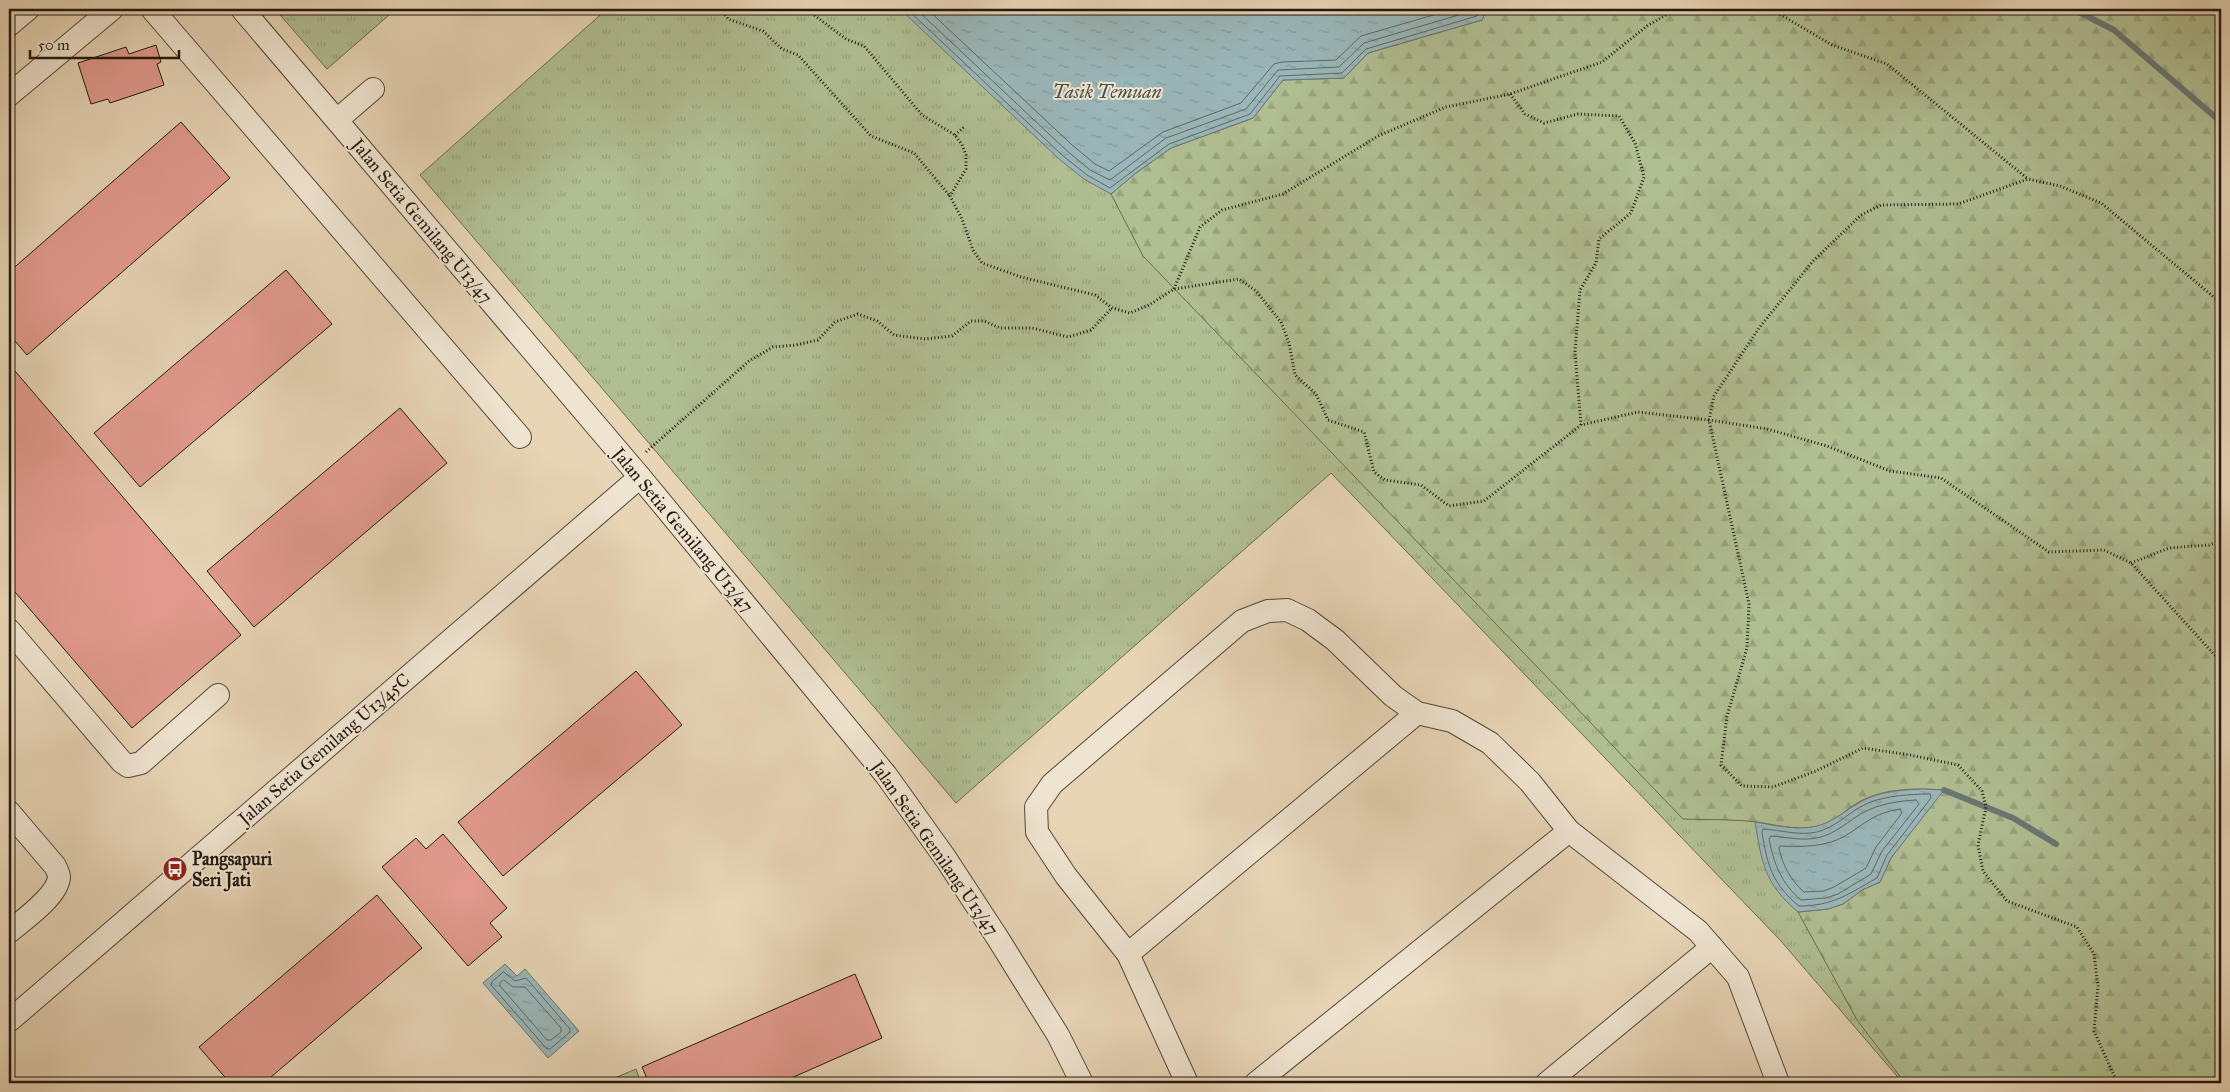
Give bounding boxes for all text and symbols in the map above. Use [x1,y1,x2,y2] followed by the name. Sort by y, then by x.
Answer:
[30,28,179,60] scale bar
[38,36,70,54] text: 50 m
[1053,80,1161,103] water label: Tasik Temuan
[345,133,497,308] street label: Jalan Setia Gemilang U13/47
[606,442,758,617] street label: Jalan Setia Gemilang U13/47
[232,669,415,832] street label: Jalan Setia Gemilang U13/45C
[864,755,1004,940] street label: Jalan Setia Gemilang U13/47
[192,848,273,892] place label: Pangsapuri Seri Jati
[162,856,188,882] bus stop icon: Pangsapuri Seri Jati

